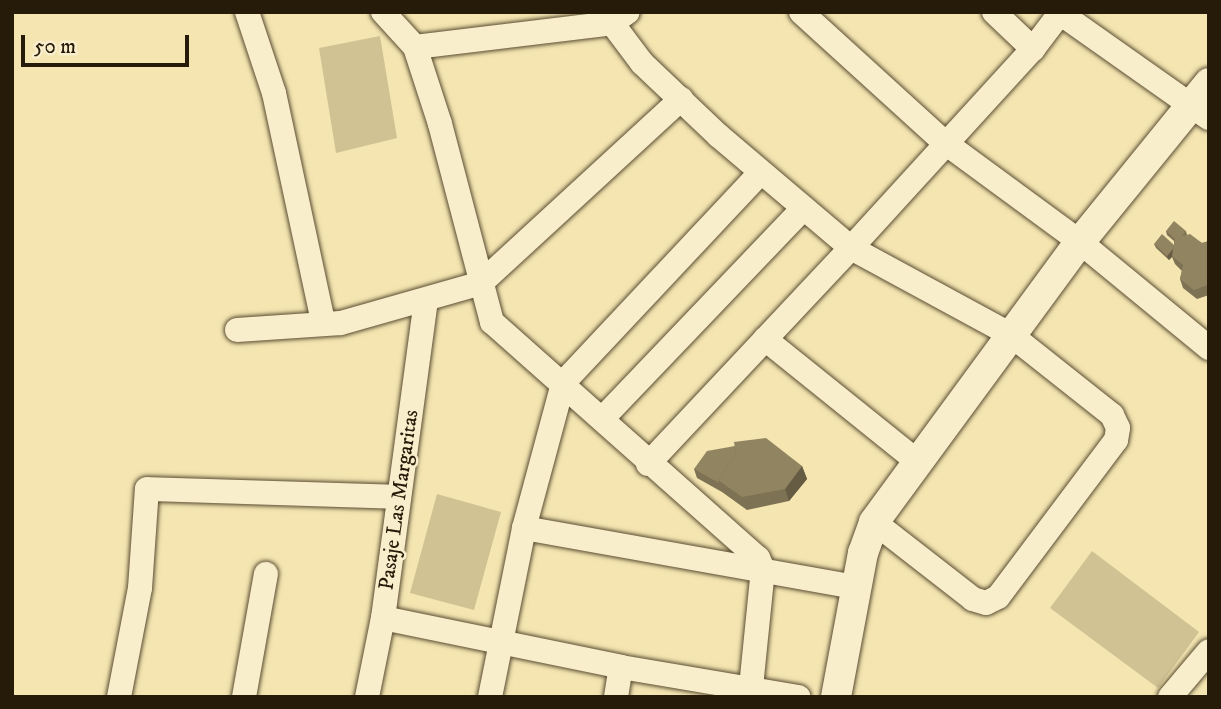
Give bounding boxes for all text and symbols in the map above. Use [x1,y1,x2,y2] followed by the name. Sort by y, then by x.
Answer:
[24,21,192,65] scale bar
[34,34,76,60] text: 50 m
[374,408,424,592] street label: Pasaje Las Margaritas

